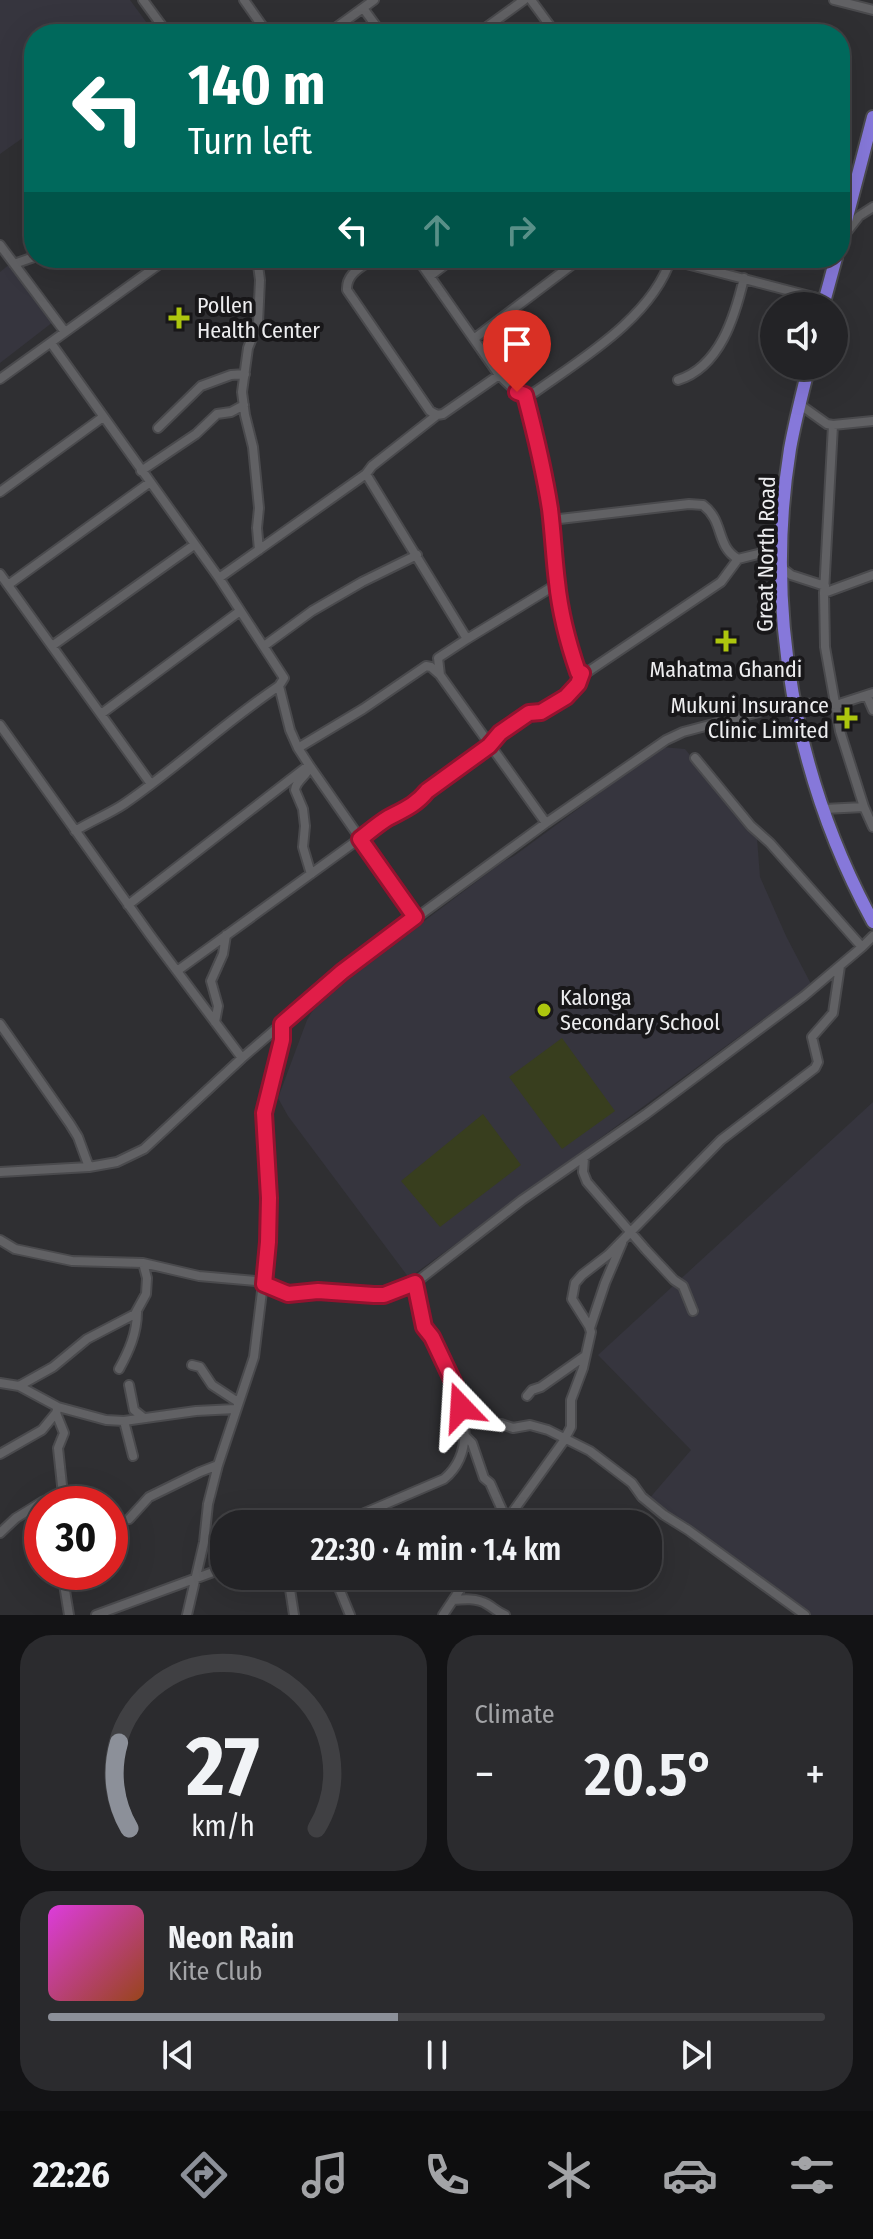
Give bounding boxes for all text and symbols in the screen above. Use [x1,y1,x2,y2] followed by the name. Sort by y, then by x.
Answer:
[188,52,325,119] text: 140 m
[56,56,160,160] icon: left
[188,120,312,164] text: Turn left
[331,208,375,252] icon: left
[415,208,459,252] icon: ahead
[499,208,543,252] icon: right
[197,292,320,344] place label: Pollen Health Center
[760,292,848,380] map controls
[760,292,848,380] button: sound
[168,307,190,329] marker: Pollen Health Center
[483,310,551,392] pin
[495,322,539,366] icon: arrive
[751,476,781,632] street label: Great North Road
[715,630,737,652] marker: Mahatma Ghandi
[650,656,802,683] place label: Mahatma Ghandi
[670,692,829,744] place label: Mukuni Insurance Clinic Limited
[836,707,858,729] marker: Mukuni Insurance Clinic Limited
[560,984,720,1036] place label: Kalonga Secondary School
[535,1001,553,1019] marker: Kalonga Secondary School
[419,1365,503,1449] position arrow
[24,1486,128,1590] speed limit sign: 30
[311,1532,561,1568] text: 22:30 · 4 min · 1.4 km
[475,1699,555,1730] text: Climate
[185,1717,260,1817] text: 27
[584,1739,715,1811] text: 20.5°
[475,1748,494,1801] text: −
[805,1748,825,1801] text: +
[191,1809,255,1844] text: km/h
[168,1920,294,1956] text: Neon Rain
[168,1956,263,1987] text: Kite Club
[156,2033,200,2077] icon: previous
[415,2033,459,2077] icon: pause
[674,2033,718,2077] icon: next
[176,2147,232,2203] icon: directions
[297,2147,353,2203] icon: music
[419,2147,475,2203] icon: phone
[541,2147,597,2203] icon: climate
[662,2147,718,2203] icon: car
[784,2147,840,2203] icon: filters
[33,2153,110,2197] text: 22:26

